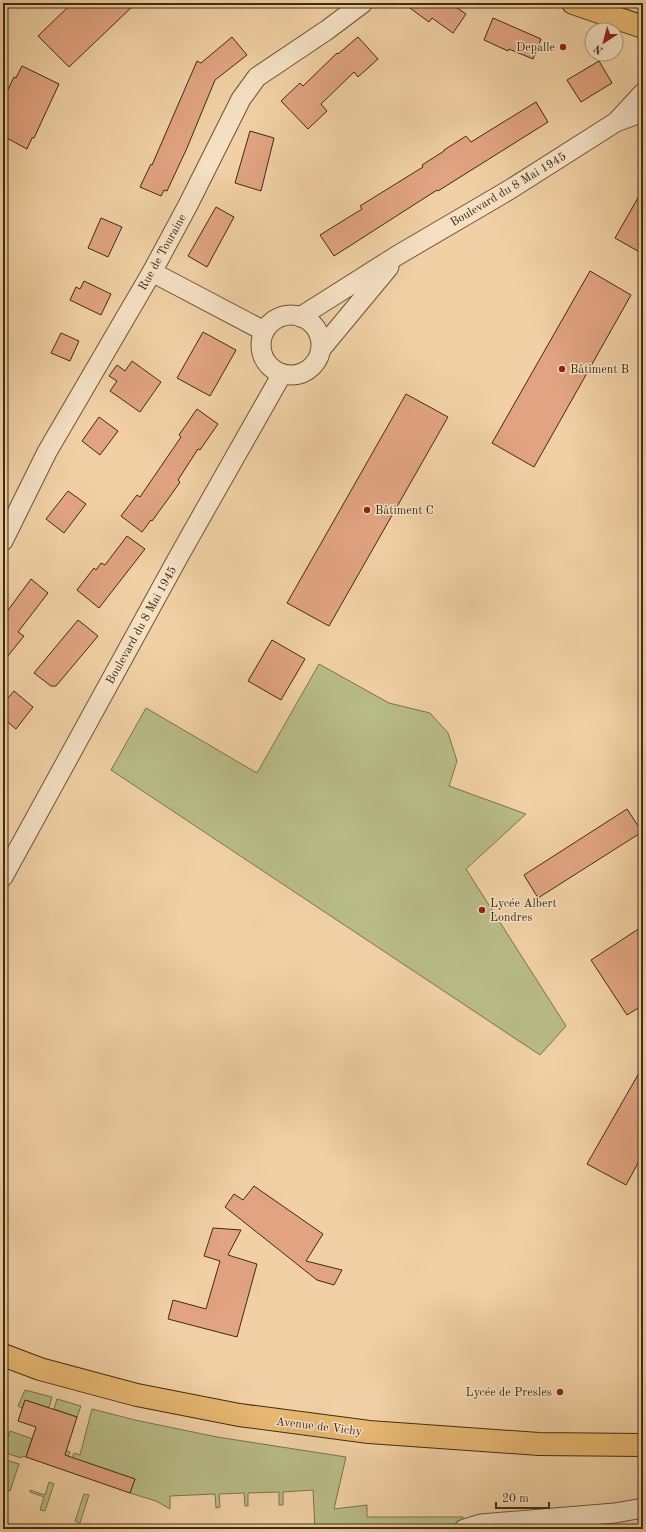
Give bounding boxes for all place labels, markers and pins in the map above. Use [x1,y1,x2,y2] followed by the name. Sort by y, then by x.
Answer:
[516,42,555,54] place label: Depalle
[558,42,568,52] marker: Depalle
[557,364,567,374] marker: Bâtiment B
[570,364,629,376] place label: Bâtiment B
[362,505,372,515] marker: Bâtiment C
[375,505,434,517] place label: Bâtiment C
[490,898,557,924] place label: Lycée Albert Londres
[477,905,487,915] marker: Lycée Albert Londres
[466,1387,552,1399] place label: Lycée de Presles
[555,1387,565,1397] marker: Lycée de Presles

